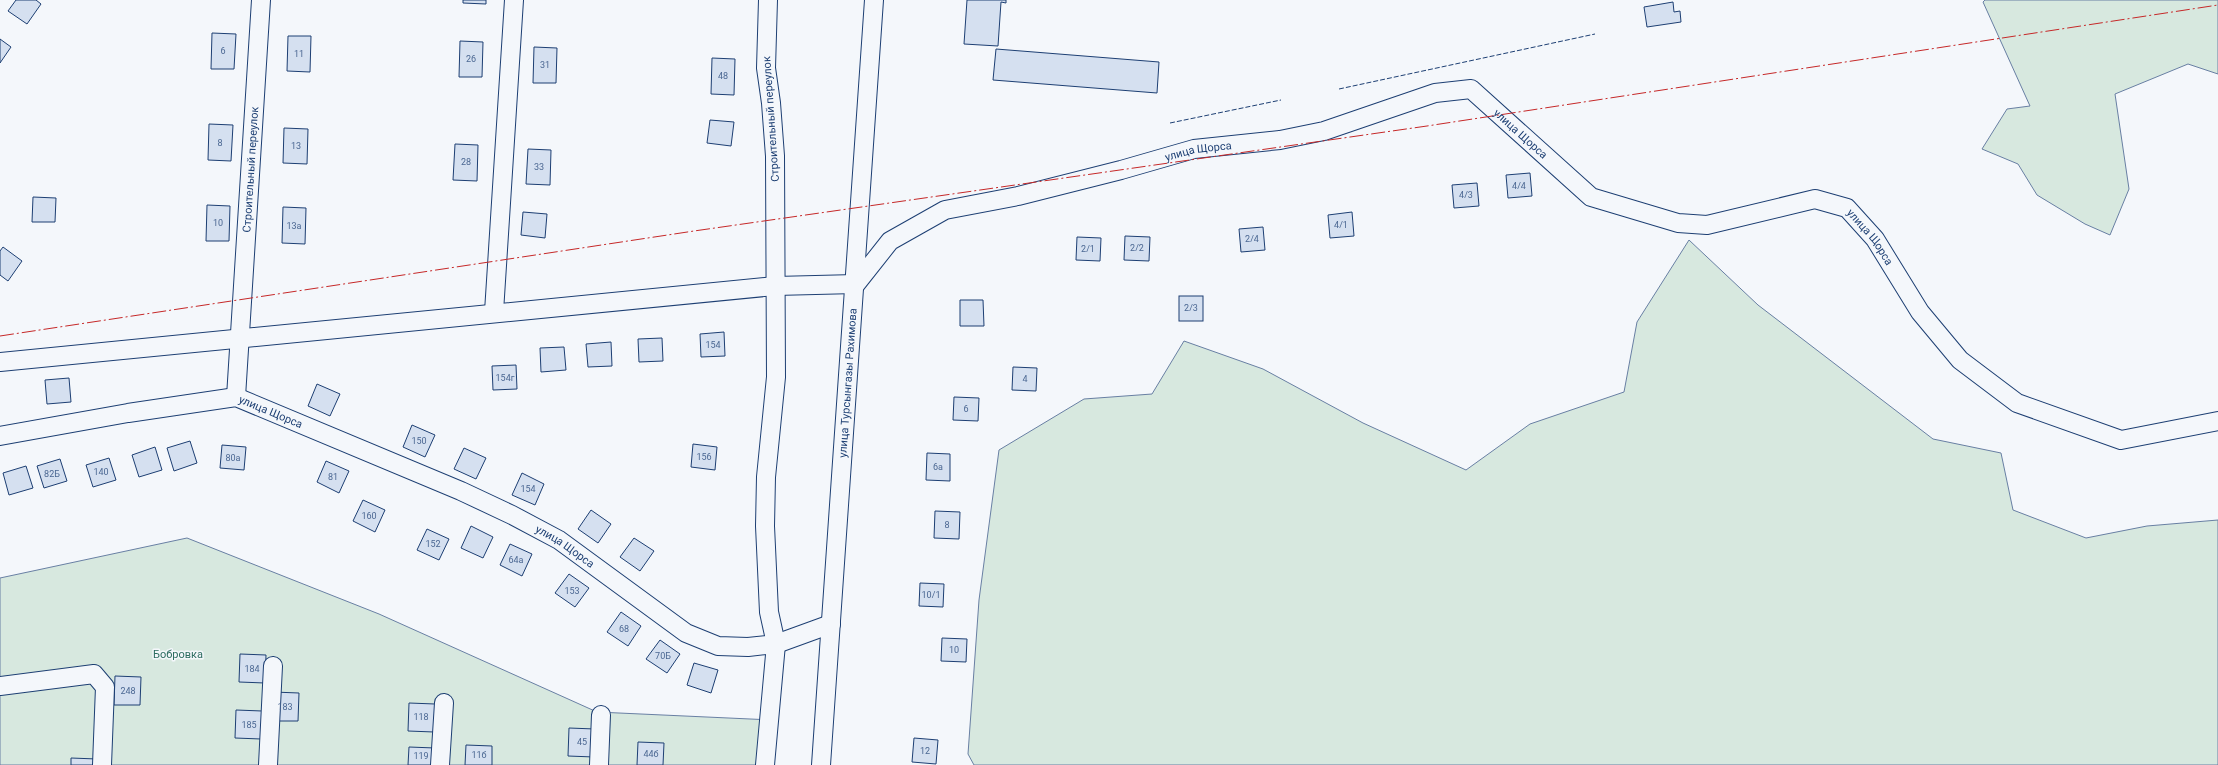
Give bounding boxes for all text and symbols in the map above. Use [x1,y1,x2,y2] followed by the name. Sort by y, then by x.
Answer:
[220,46,226,56] house number: 6
[294,49,304,59] house number: 11
[466,54,476,64] house number: 26
[760,56,782,182] street label: Строительный переулок
[540,60,550,70] house number: 31
[718,71,728,81] house number: 48
[240,106,261,233] street label: Строительный переулок
[1491,106,1550,161] street label: улица Щорса
[217,138,223,148] house number: 8
[1163,139,1232,164] street label: улица Щорса
[291,141,301,151] house number: 13
[461,157,471,167] house number: 28
[534,162,544,172] house number: 33
[1512,181,1526,191] house number: 4/4
[1459,190,1473,200] house number: 4/3
[1844,206,1896,267] street label: улица Щорса
[213,218,223,228] house number: 10
[1334,220,1348,230] house number: 4/1
[286,221,302,231] house number: 13а
[1245,234,1259,244] house number: 2/4
[1130,243,1144,253] house number: 2/2
[1081,244,1095,254] house number: 2/1
[1184,303,1198,313] house number: 2/3
[836,308,859,458] street label: улица Турсынгазы Рахимова
[705,340,721,350] house number: 154
[496,373,515,383] house number: 154г
[1022,374,1028,384] house number: 4
[237,392,305,431] street label: улица Щорса
[963,404,969,414] house number: 6
[411,436,427,446] house number: 150
[696,452,712,462] house number: 156
[225,453,241,463] house number: 80а
[933,462,943,472] house number: 6а
[93,467,109,477] house number: 140
[44,469,60,479] house number: 82Б
[328,472,338,482] house number: 81
[520,484,536,494] house number: 154
[361,511,377,521] house number: 160
[944,520,950,530] house number: 8
[533,522,597,570] street label: улица Щорса
[425,539,441,549] house number: 152
[508,555,524,565] house number: 64а
[564,586,580,596] house number: 153
[922,590,940,600] house number: 10/1
[619,624,629,634] house number: 68
[949,645,959,655] house number: 10
[153,648,203,661] park label: Бобровка
[655,651,671,661] house number: 70Б
[244,664,260,674] house number: 184
[120,686,136,696] house number: 248
[277,702,293,712] house number: 183
[413,712,429,722] house number: 118
[241,720,257,730] house number: 185
[577,737,587,747] house number: 45
[920,746,930,756] house number: 12
[643,749,659,759] house number: 44б
[471,750,487,760] house number: 11б
[413,751,429,761] house number: 119

